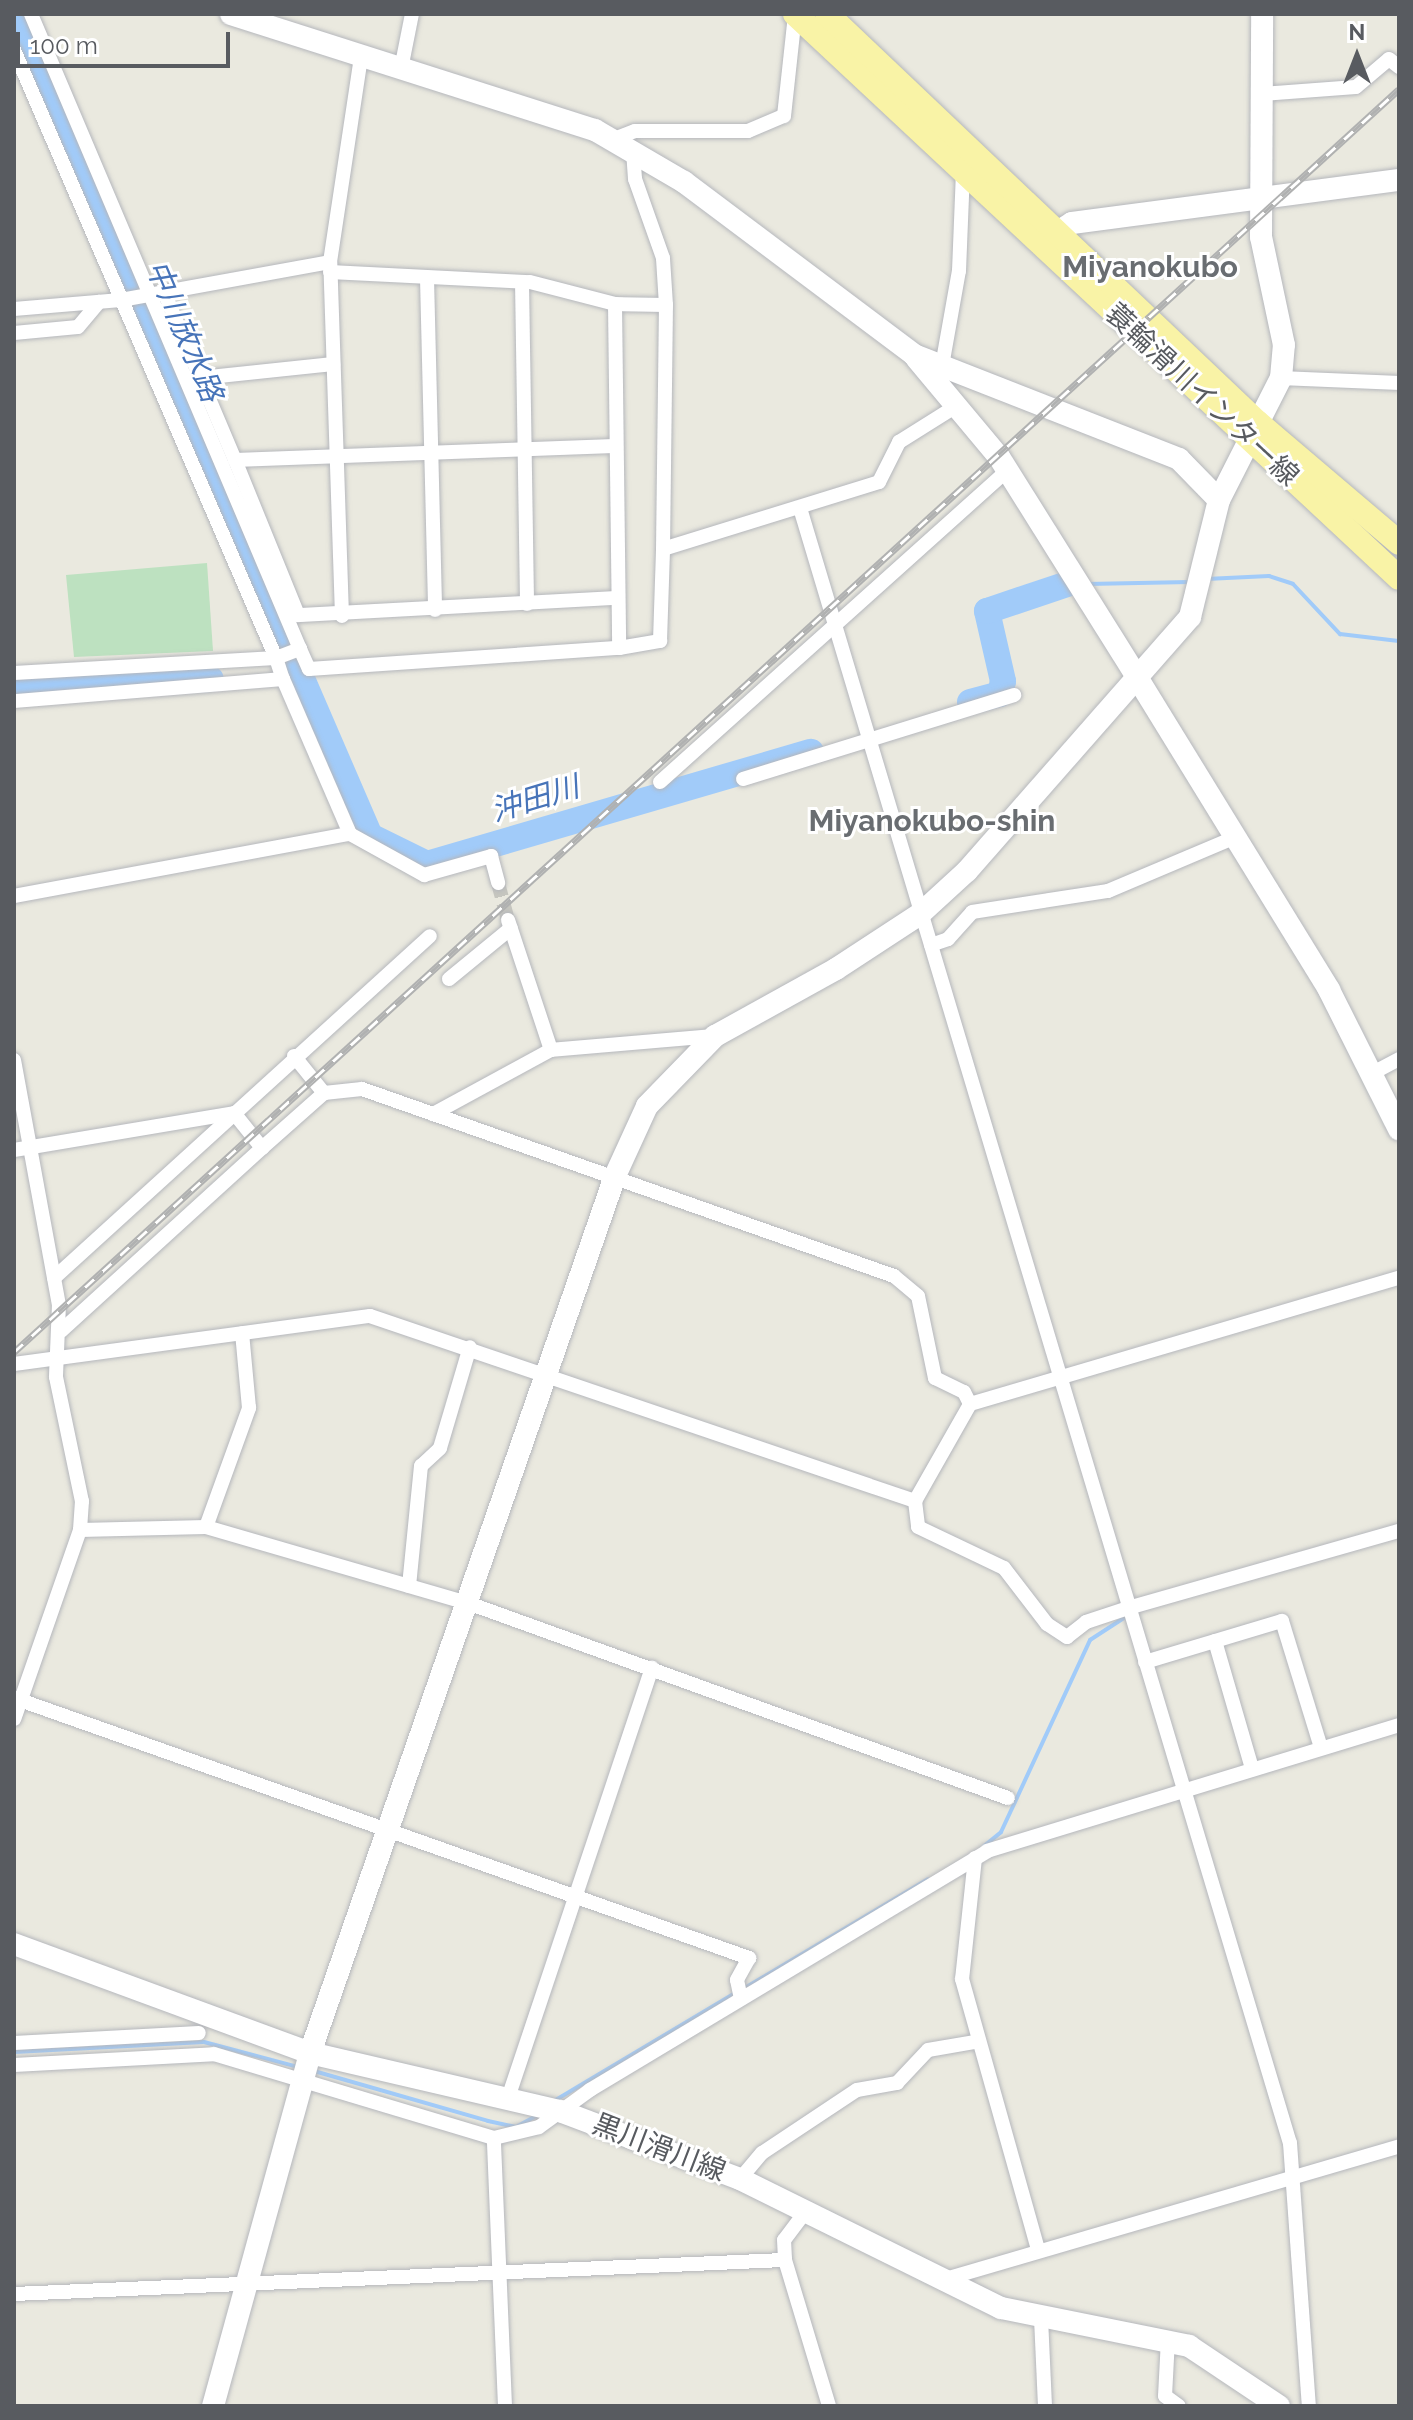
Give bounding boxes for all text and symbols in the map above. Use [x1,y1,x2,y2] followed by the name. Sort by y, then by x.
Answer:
[20,16,234,66] scale bar
[1317,16,1397,96] north arrow
[1349,19,1365,45] text: N
[30,31,98,60] text: 100 m
[1062,249,1238,285] district label: Miyanokubo
[138,255,230,407] water label: 中川放水路
[1098,297,1306,493] street label: 蓑輪滑川インター線
[487,769,583,829] water label: 沖田川
[809,803,1055,839] district label: Miyanokubo-shin
[588,2107,730,2189] street label: 黒川滑川線

